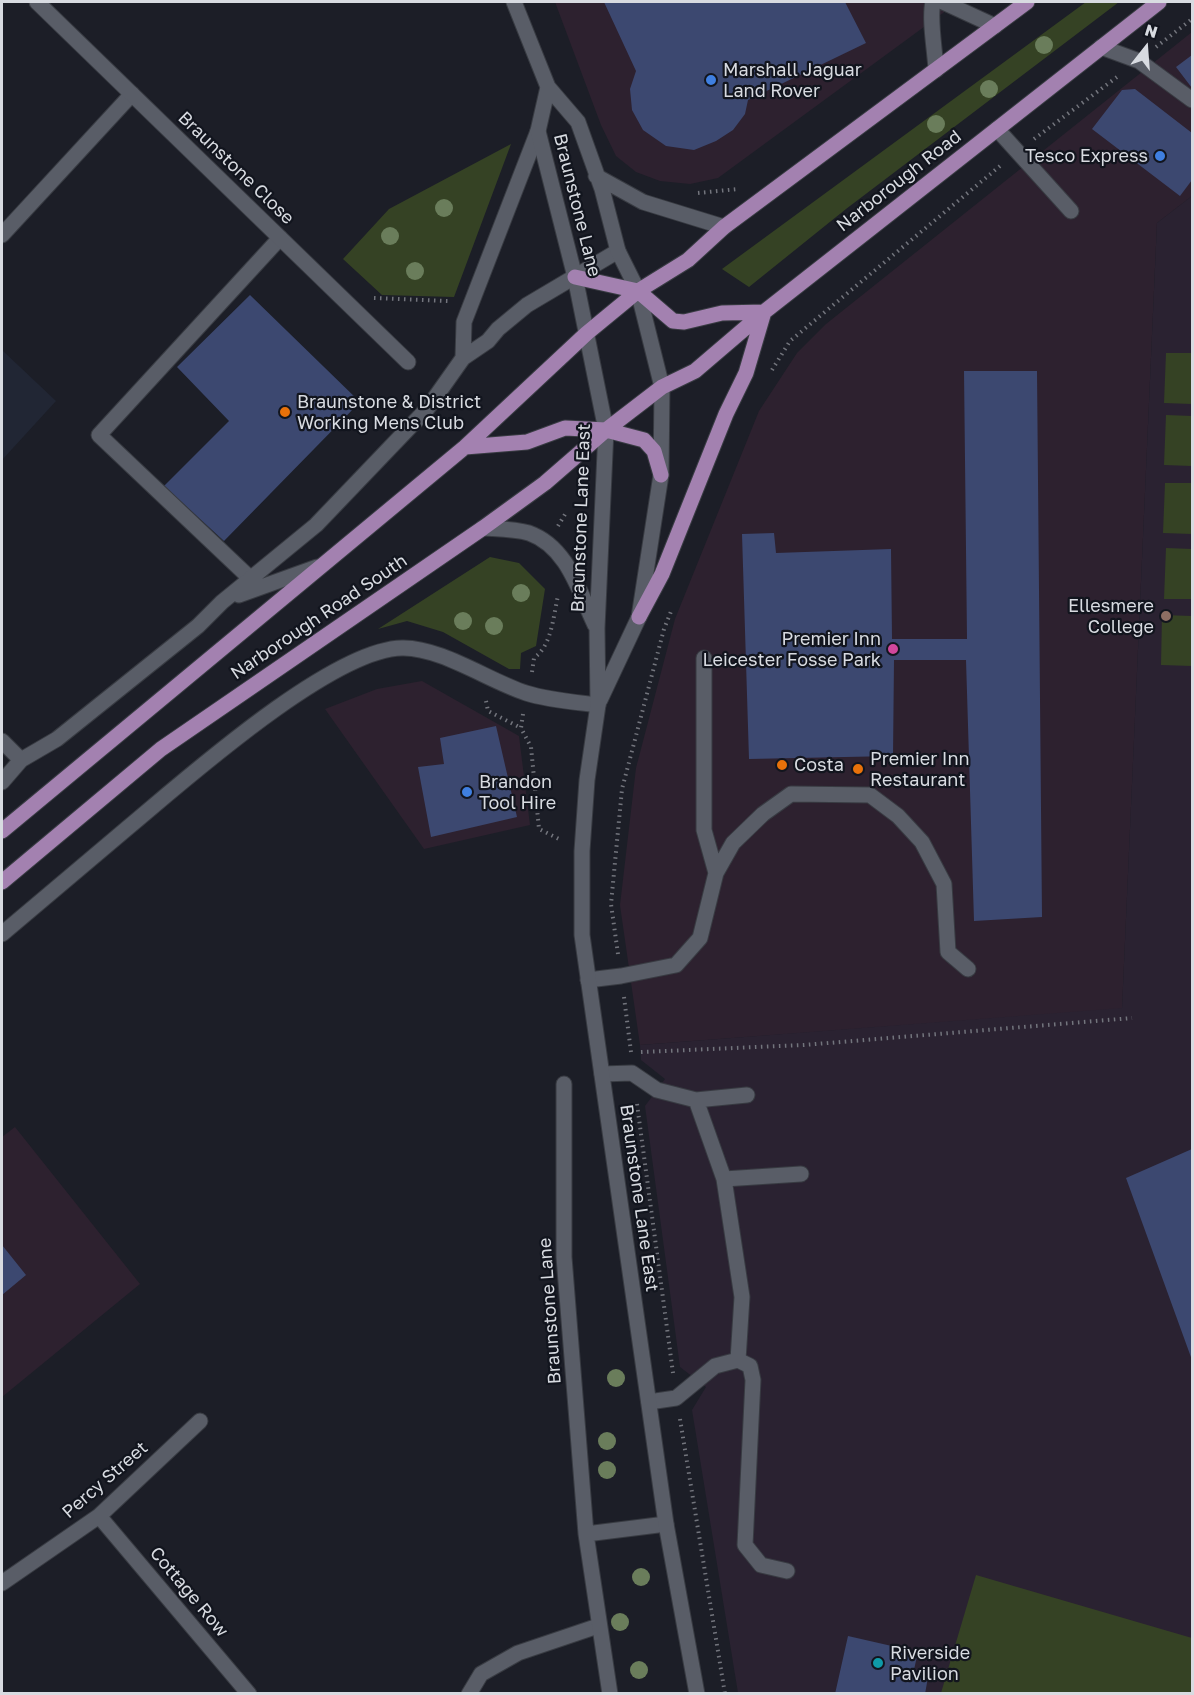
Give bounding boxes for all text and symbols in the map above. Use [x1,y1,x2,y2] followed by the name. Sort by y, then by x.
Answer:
[1116,18,1176,78] north arrow
[1143,19,1160,42] text: N
[723,59,862,101] place label: Marshall Jaguar Land Rover
[704,73,718,87] marker: Marshall Jaguar Land Rover
[173,107,299,229] street label: Braunstone Close
[832,126,966,236] street label: Narborough Road
[549,131,605,279] street label: Braunstone Lane
[1025,145,1148,167] place label: Tesco Express
[1153,149,1167,163] marker: Tesco Express
[297,391,481,434] place label: Braunstone & District Working Mens Club
[278,405,292,419] marker: Braunstone & District Working Mens Club
[567,423,595,613] street label: Braunstone Lane East
[227,550,411,684] street label: Narborough Road South
[1068,595,1154,638] place label: Ellesmere College
[1159,609,1173,623] marker: Ellesmere College
[702,628,881,670] place label: Premier Inn Leicester Fosse Park
[886,642,900,656] marker: Premier Inn Leicester Fosse Park
[870,748,970,790] place label: Premier Inn Restaurant
[794,754,844,776] place label: Costa
[775,758,789,772] marker: Costa
[851,762,865,776] marker: Premier Inn Restaurant
[479,771,556,814] place label: Brandon Tool Hire
[460,785,474,799] marker: Brandon Tool Hire
[615,1103,663,1293] street label: Braunstone Lane East
[534,1237,566,1385] street label: Braunstone Lane
[58,1437,152,1523] street label: Percy Street
[145,1543,233,1641] street label: Cottage Row
[890,1642,970,1684] place label: Riverside Pavilion
[871,1656,885,1670] marker: Riverside Pavilion

